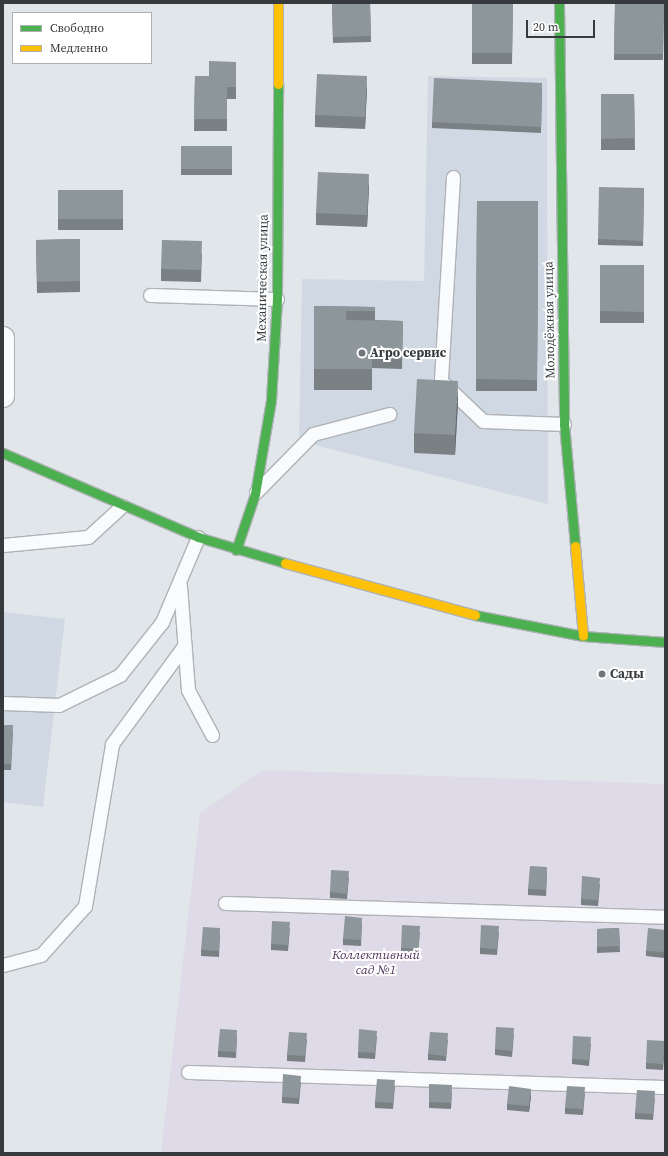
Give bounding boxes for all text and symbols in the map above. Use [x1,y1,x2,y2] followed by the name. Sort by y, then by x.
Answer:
[12,12,152,64] legend
[528,12,597,38] scale bar
[533,19,559,35] text: 20 m
[50,20,104,36] text: Свободно
[50,40,108,56] text: Медленно
[254,214,272,342] street label: Механическая улица
[541,261,559,379] street label: Молодёжная улица
[370,345,446,361] place label: Агро сервис
[357,348,367,358] marker: Агро сервис
[610,666,644,682] place label: Сады
[597,669,607,679] marker: Сады
[332,948,420,979] park label: Коллективный сад №1

